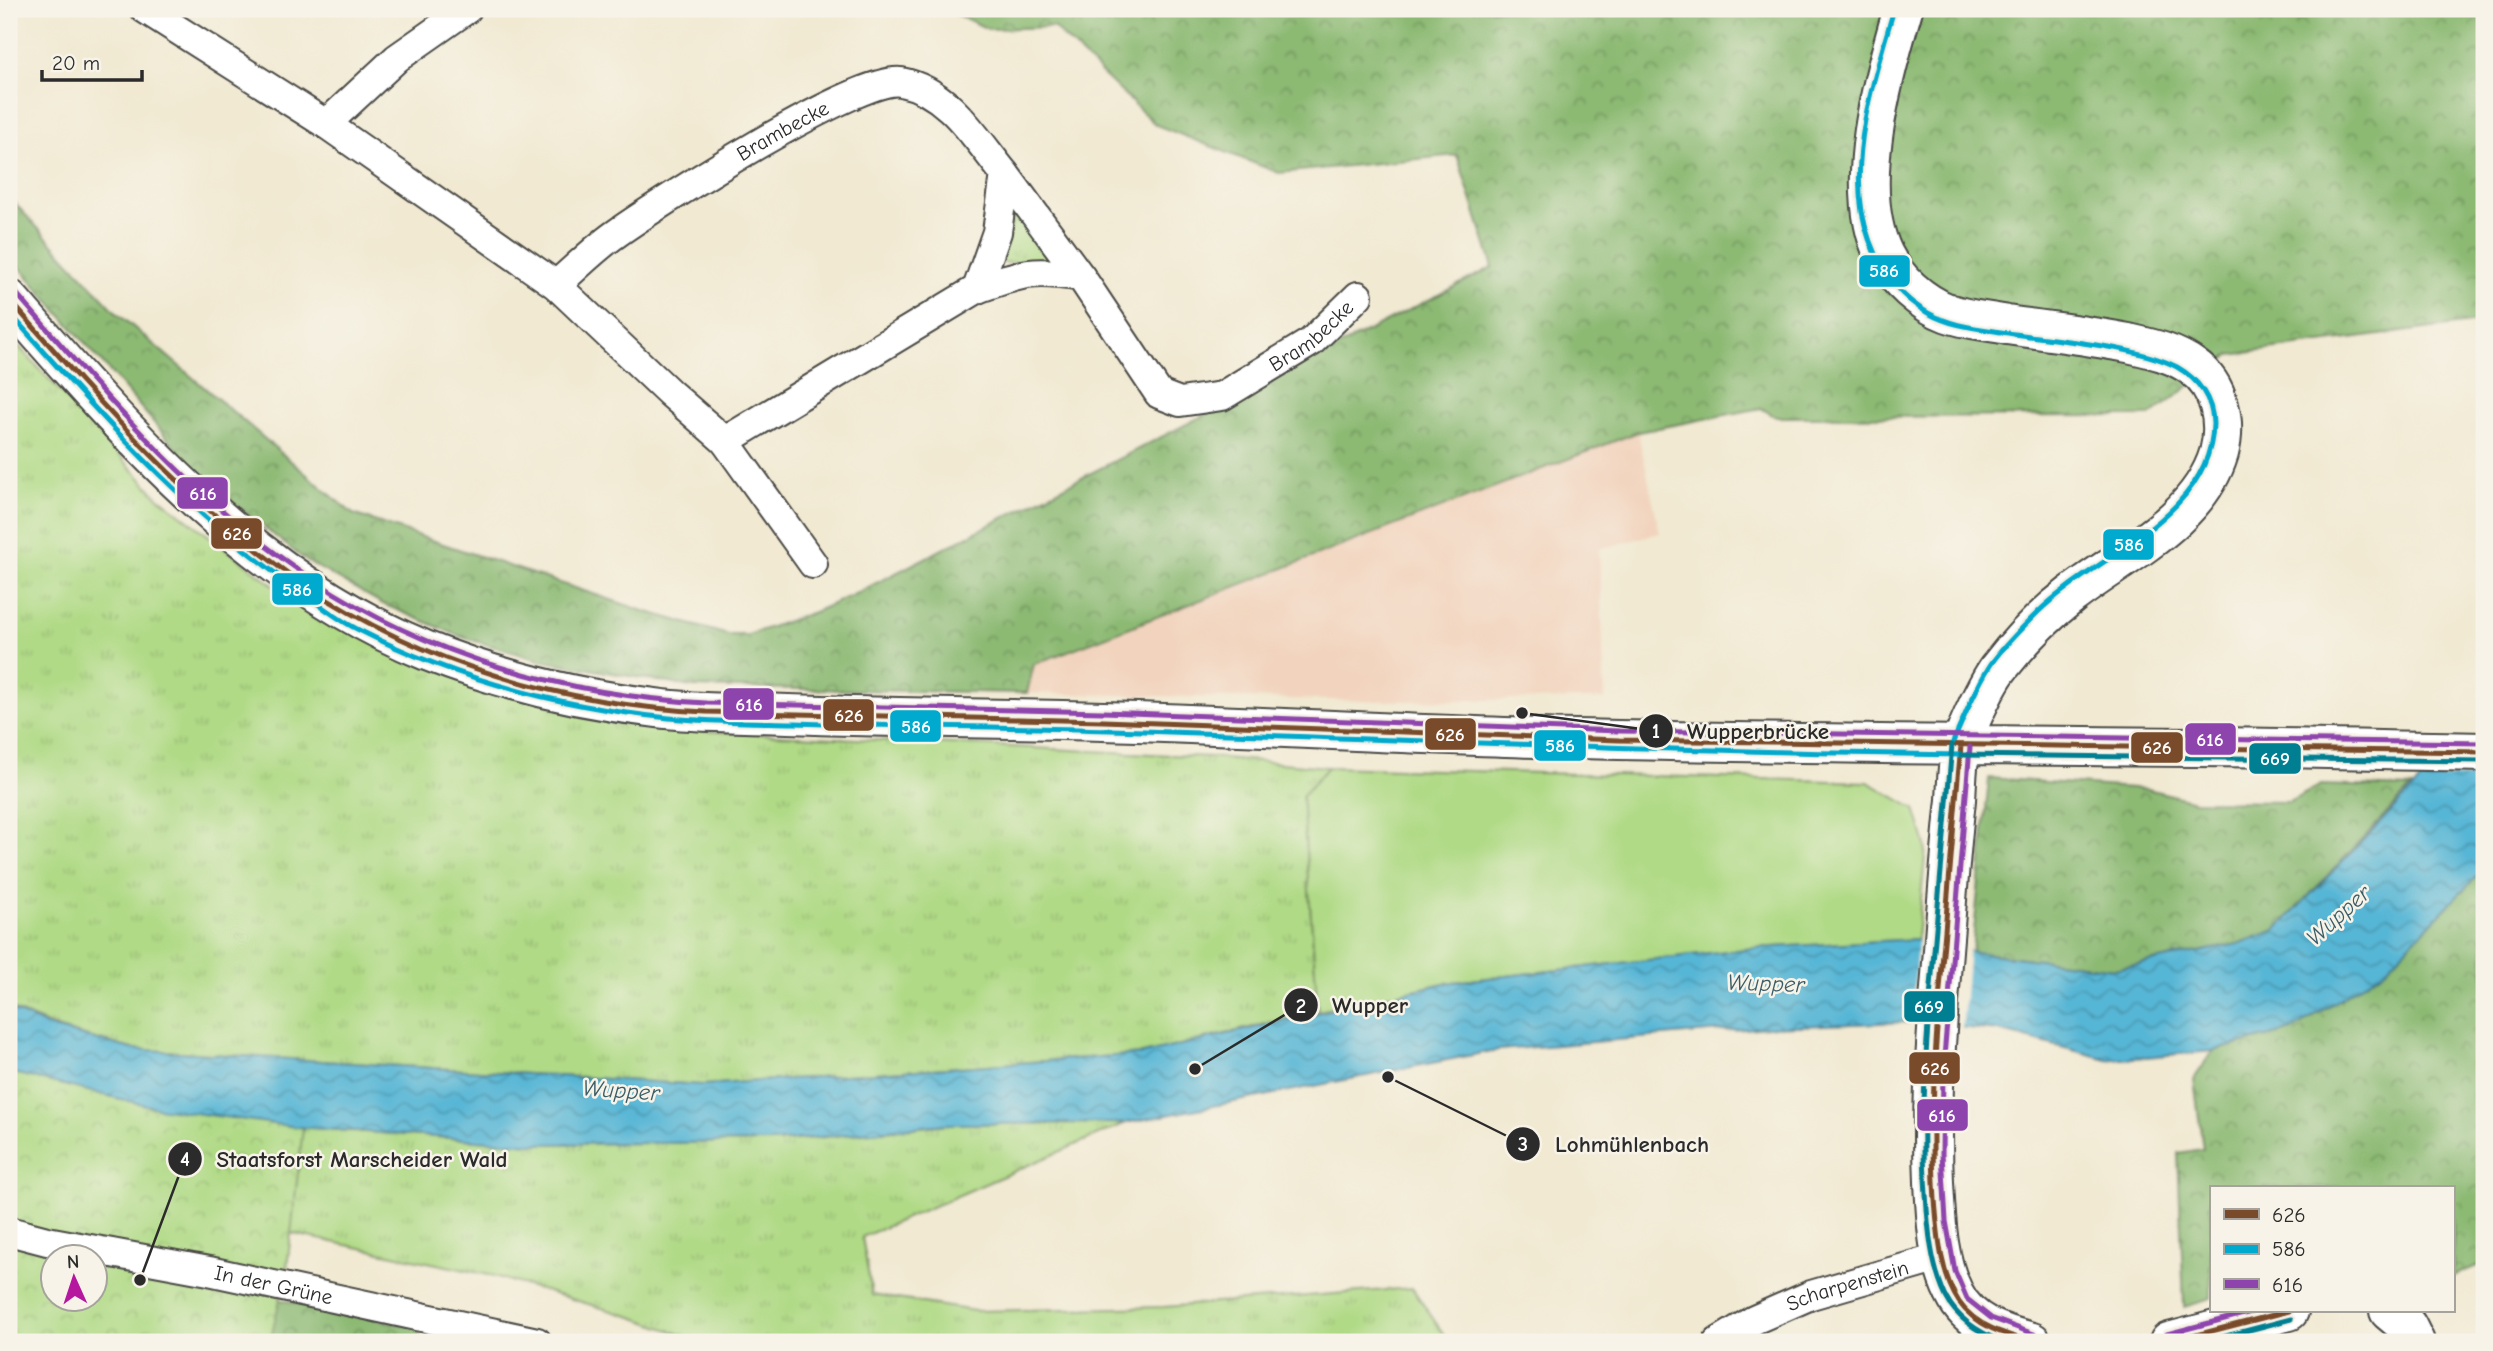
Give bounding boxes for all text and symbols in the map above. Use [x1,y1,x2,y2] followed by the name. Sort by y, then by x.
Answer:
[42,38,142,82] scale bar
[52,51,100,75] text: 20 m
[732,96,833,166] street label: Brambecke
[1858,254,1911,288] line badge: 586
[1869,260,1899,282] text: 586
[1265,295,1358,377] street label: Brambecke
[176,476,229,510] line badge: 616
[189,483,217,505] text: 616
[210,517,263,550] line badge: 626
[222,523,252,545] text: 626
[2102,528,2155,561] line badge: 586
[2114,534,2144,556] text: 586
[271,572,324,606] line badge: 586
[282,579,312,601] text: 586
[722,687,775,721] line badge: 616
[735,694,763,716] text: 616
[822,698,875,732] line badge: 626
[834,705,864,727] text: 626
[889,709,942,743] line badge: 586
[1638,709,1843,753] callout: Wupperbrücke
[901,716,931,738] text: 586
[1424,717,1477,751] line badge: 626
[1687,718,1829,745] text: Wupperbrücke
[1652,719,1660,743] text: 1
[2184,722,2237,756] line badge: 616
[1435,724,1465,746] text: 626
[1533,729,1587,762] line badge: 586
[2196,729,2224,751] text: 616
[2130,731,2184,764] line badge: 626
[1545,735,1575,757] text: 586
[2142,737,2172,759] text: 626
[2248,742,2302,775] line badge: 669
[2260,748,2290,770] text: 669
[2301,879,2377,951] water label: Wupper
[1727,969,1806,998] water label: Wupper
[1283,983,1422,1027] callout: Wupper
[1903,990,1956,1023] line badge: 669
[1332,992,1409,1019] text: Wupper
[1296,994,1306,1018] text: 2
[1914,996,1944,1018] text: 669
[1908,1051,1961,1085] line badge: 626
[1920,1058,1950,1080] text: 626
[581,1074,661,1107] water label: Wupper
[1916,1098,1969,1132] line badge: 616
[1928,1105,1956,1127] text: 616
[1506,1122,1723,1166] callout: Lohmühlenbach
[1555,1131,1709,1158] text: Lohmühlenbach
[1518,1132,1528,1156] text: 3
[167,1137,522,1181] callout: Staatsforst Marscheider Wald
[216,1146,508,1173] text: Staatsforst Marscheider Wald
[180,1147,190,1171] text: 4
[2210,1186,2454,1312] legend
[2272,1203,2306,1227] text: 626
[2272,1237,2306,1261] text: 586
[38,1242,108,1312] north arrow
[66,1251,80,1273] text: N
[1783,1255,1911,1316] street label: Scharpenstein
[212,1261,335,1309] street label: In der Grüne
[2272,1273,2303,1297] text: 616

